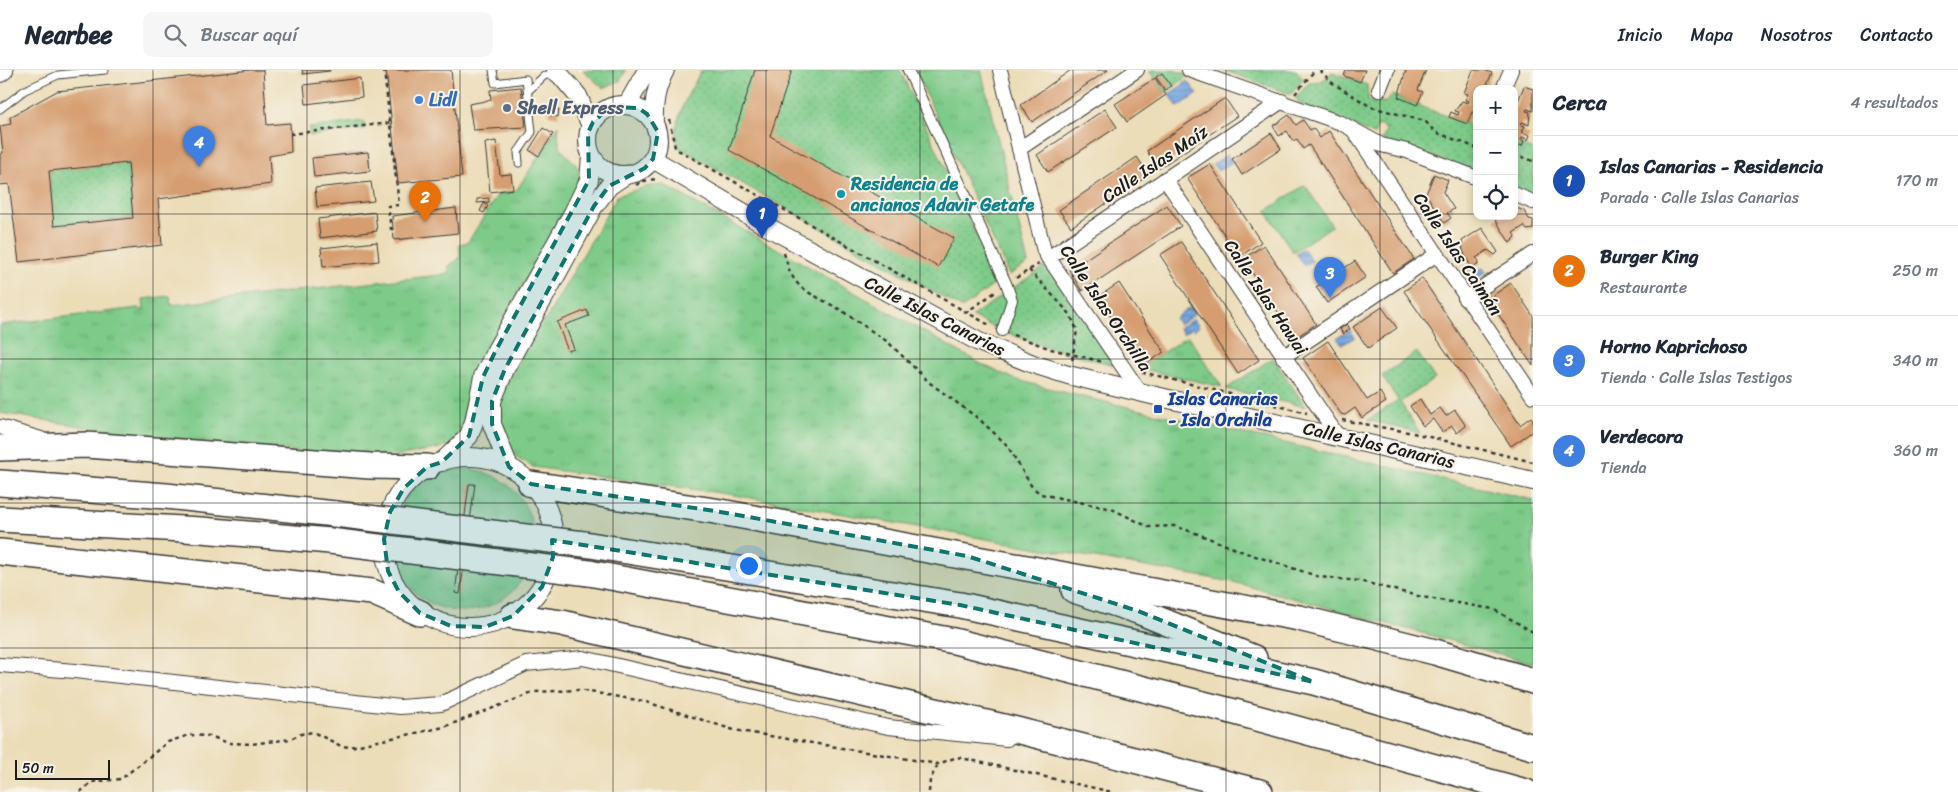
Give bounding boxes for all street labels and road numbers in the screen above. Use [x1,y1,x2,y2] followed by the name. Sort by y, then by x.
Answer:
[1095,116,1215,212] street label: Calle Islas Maíz
[1404,185,1512,323] street label: Calle Islas Caimán
[1215,232,1317,362] street label: Calle Islas Hawai
[1051,238,1161,379] street label: Calle Islas Orchilla
[859,267,1012,366] street label: Calle Islas Canarias
[1300,412,1459,478] street label: Calle Islas Canarias

